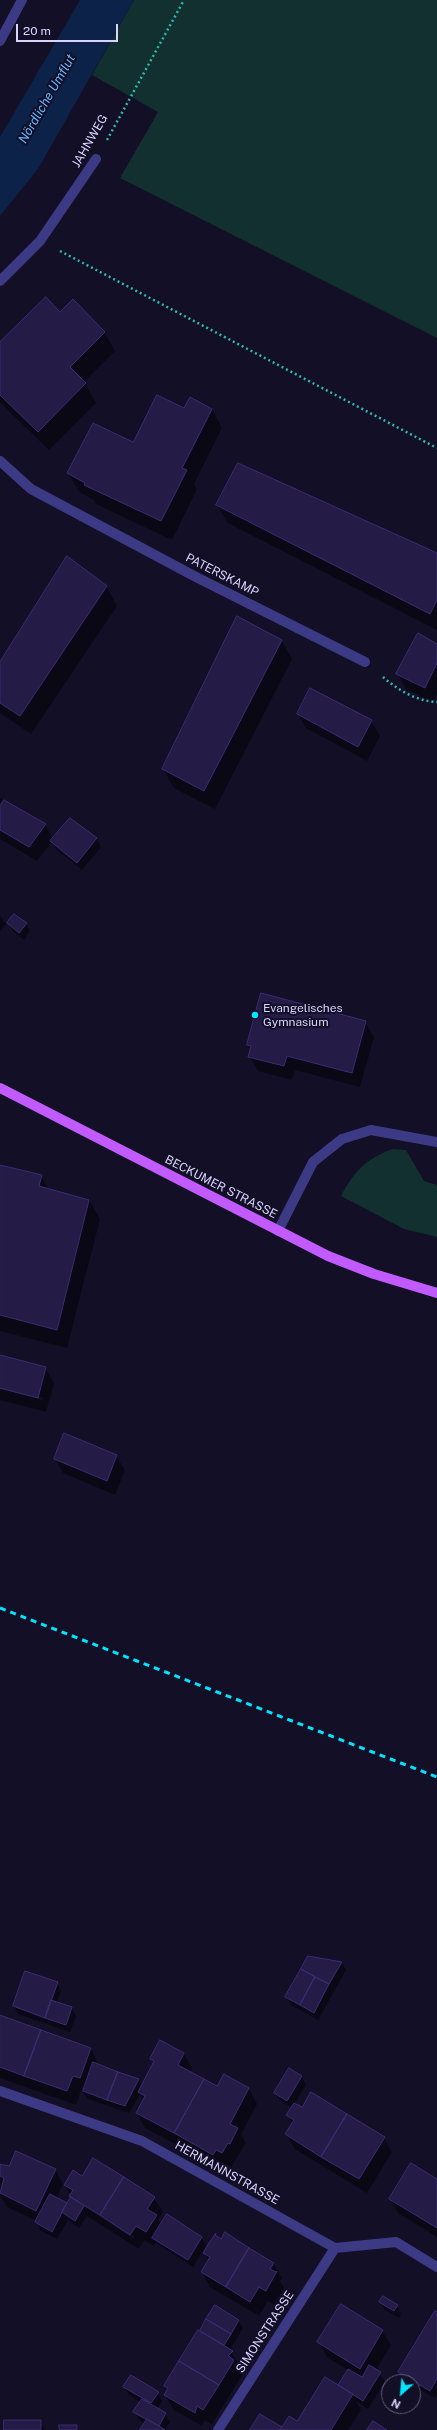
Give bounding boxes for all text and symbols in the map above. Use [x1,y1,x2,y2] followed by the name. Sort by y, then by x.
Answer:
[18,16,120,42] scale bar
[23,24,51,38] text: 20 m
[15,52,79,146] water label: Nördliche Umflut
[69,112,111,170] street label: JAHNWEG
[183,550,261,600] street label: PATERSKAMP
[263,1001,343,1029] place label: Evangelisches Gymnasium
[250,1010,260,1020] marker: Evangelisches Gymnasium
[162,1152,280,1222] street label: BECKUMER STRASSE
[172,2138,282,2208] street label: HERMANNSTRASSE
[233,2288,297,2376] street label: SIMONSTRASSE
[381,2374,421,2414] north arrow
[389,2397,403,2411] text: N

